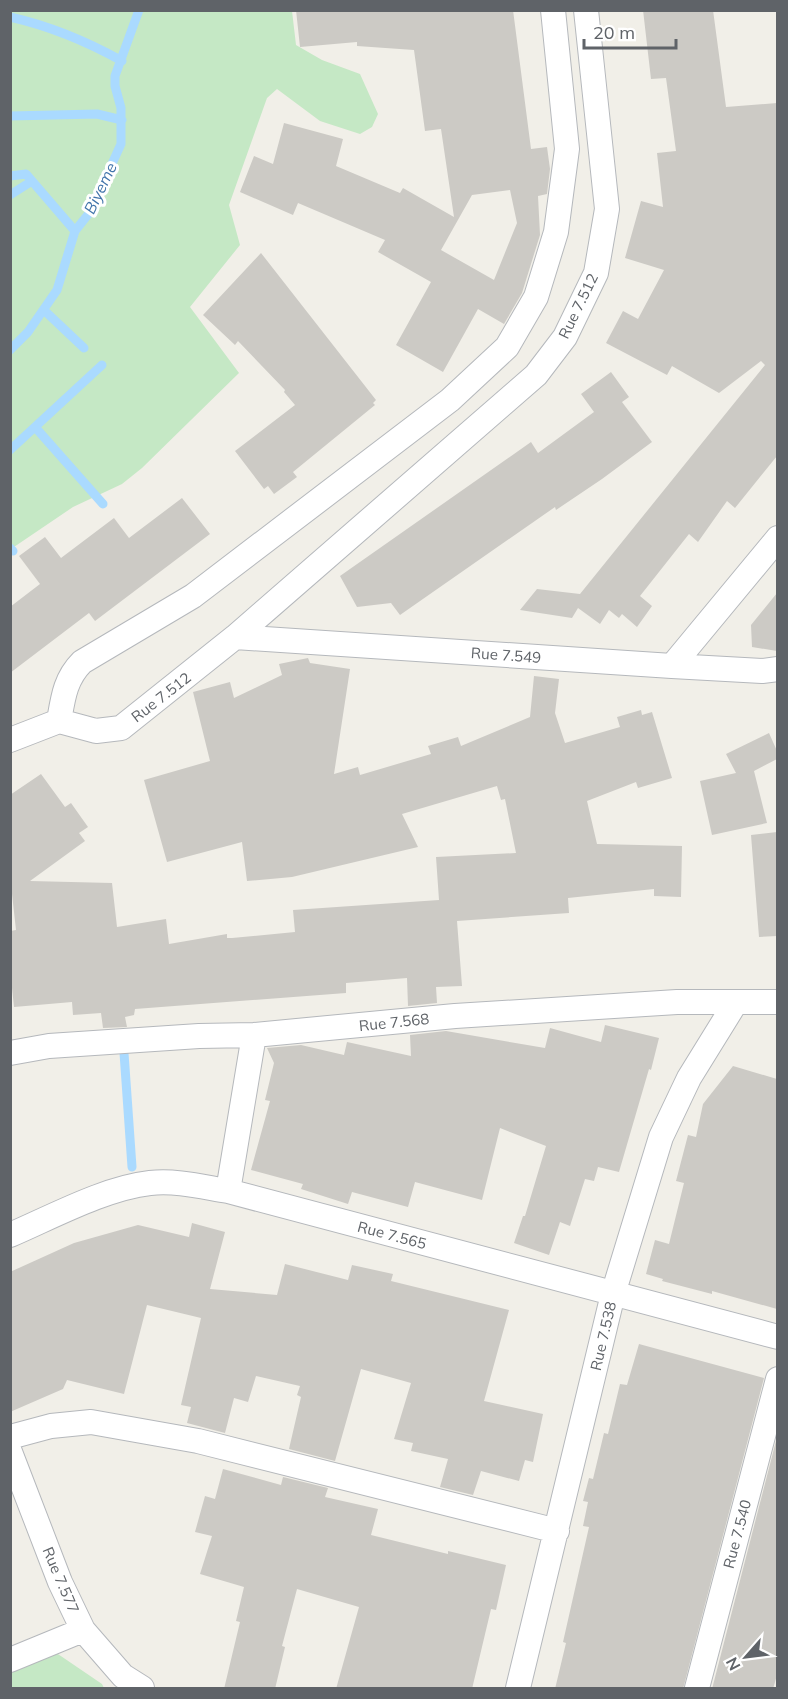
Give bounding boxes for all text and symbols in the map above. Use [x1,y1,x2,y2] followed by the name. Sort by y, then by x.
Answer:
[584,12,676,50] scale bar
[593,21,635,44] text: 20 m
[79,159,121,217] water label: Biyeme
[554,270,602,342] street label: Rue 7.512
[470,643,542,667] street label: Rue 7.549
[127,668,195,726] street label: Rue 7.512
[358,1009,430,1035] street label: Rue 7.568
[355,1217,429,1253] street label: Rue 7.565
[586,1300,620,1372] street label: Rue 7.538
[719,1497,755,1571] street label: Rue 7.540
[38,1544,84,1616] street label: Rue 7.577
[716,1627,776,1687] north arrow
[721,1654,744,1674] text: N

